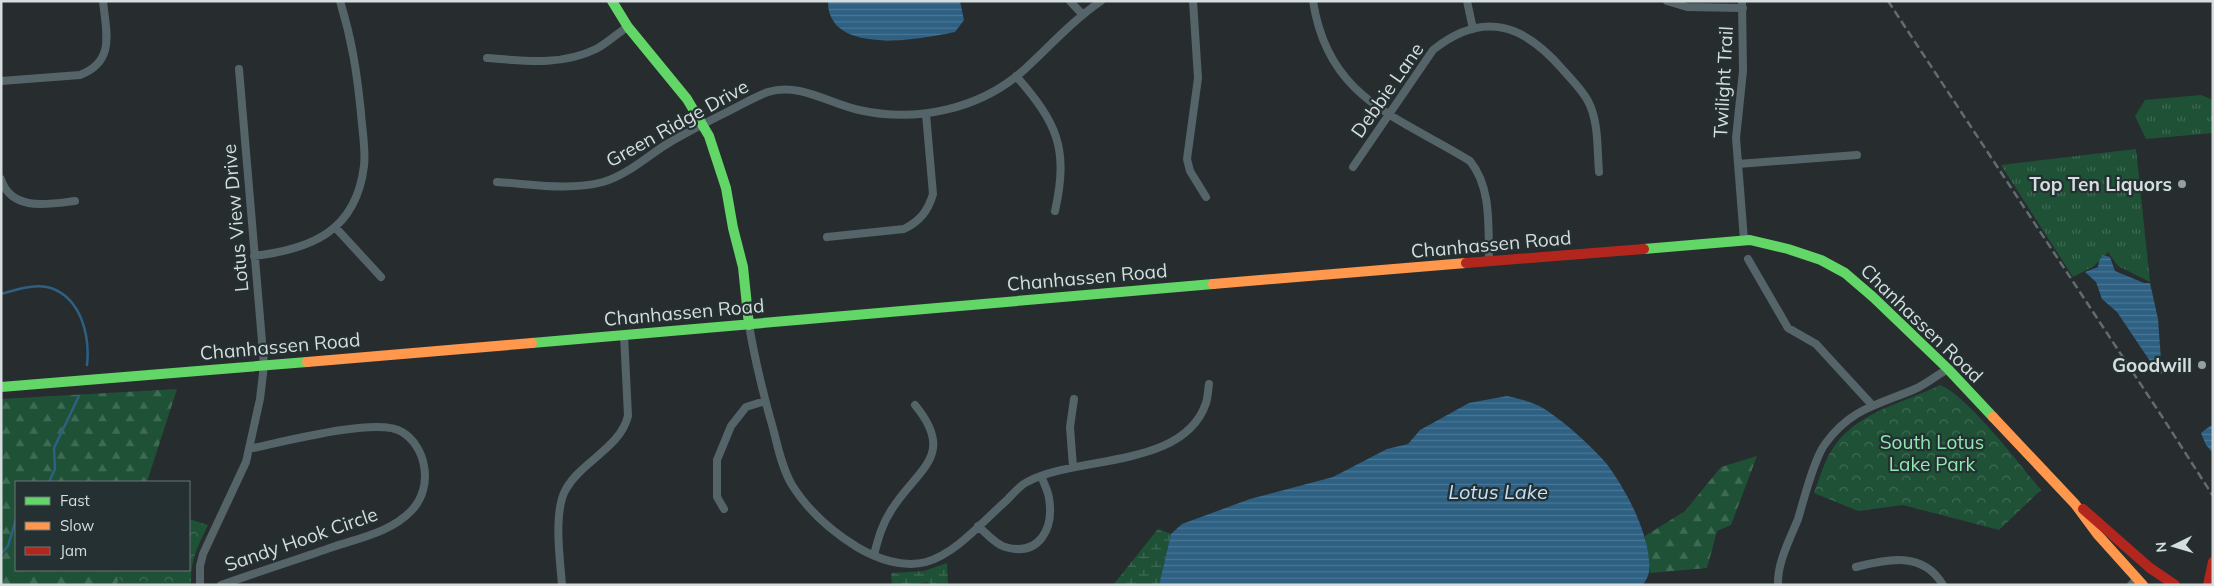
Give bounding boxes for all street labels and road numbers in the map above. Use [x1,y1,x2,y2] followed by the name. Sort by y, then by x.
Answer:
[1708,26,1738,138] street label: Twilight Trail
[1346,38,1428,142] street label: Debbie Lane
[602,74,752,172] street label: Green Ridge Drive
[217,143,253,293] street label: Lotus View Drive
[1410,225,1572,263] street label: Chanhassen Road
[1006,258,1168,296] street label: Chanhassen Road
[1856,258,1988,388] street label: Chanhassen Road
[603,293,765,331] street label: Chanhassen Road
[199,327,361,365] street label: Chanhassen Road
[221,502,381,576] street label: Sandy Hook Circle

